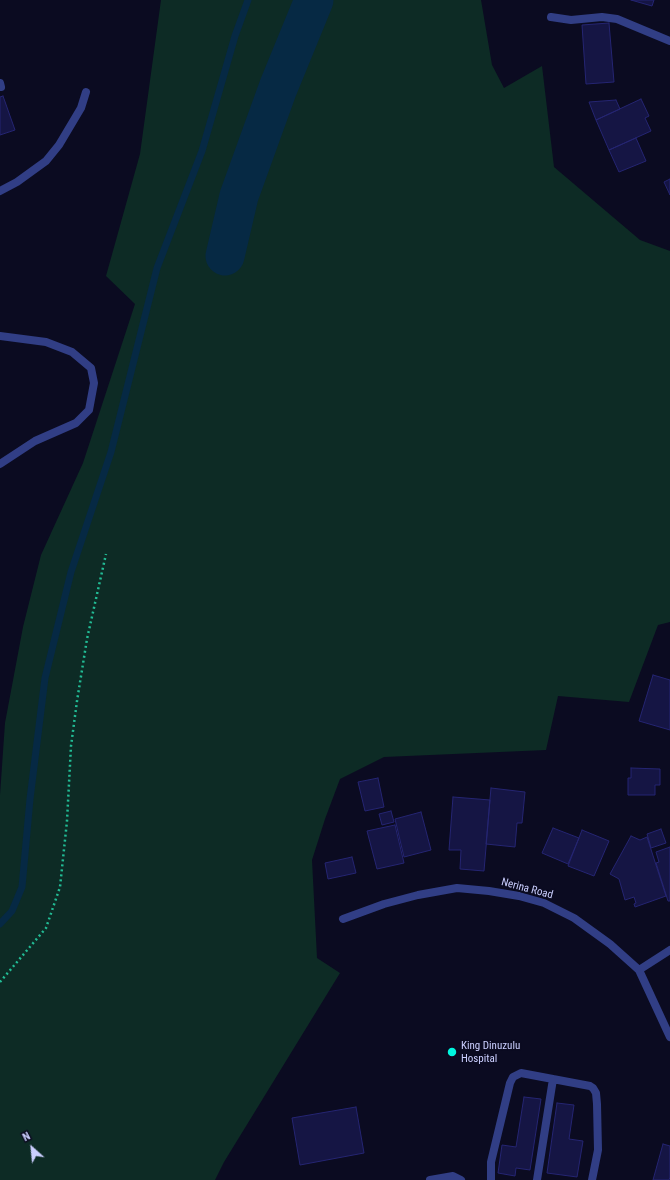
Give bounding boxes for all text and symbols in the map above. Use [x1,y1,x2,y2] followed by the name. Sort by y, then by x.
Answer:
[500,876,554,902] street label: Nerina Road
[461,1039,520,1065] place label: King Dinuzulu Hospital
[446,1046,458,1058] marker: King Dinuzulu Hospital
[12,1128,52,1168] north arrow
[20,1130,32,1144] text: N

